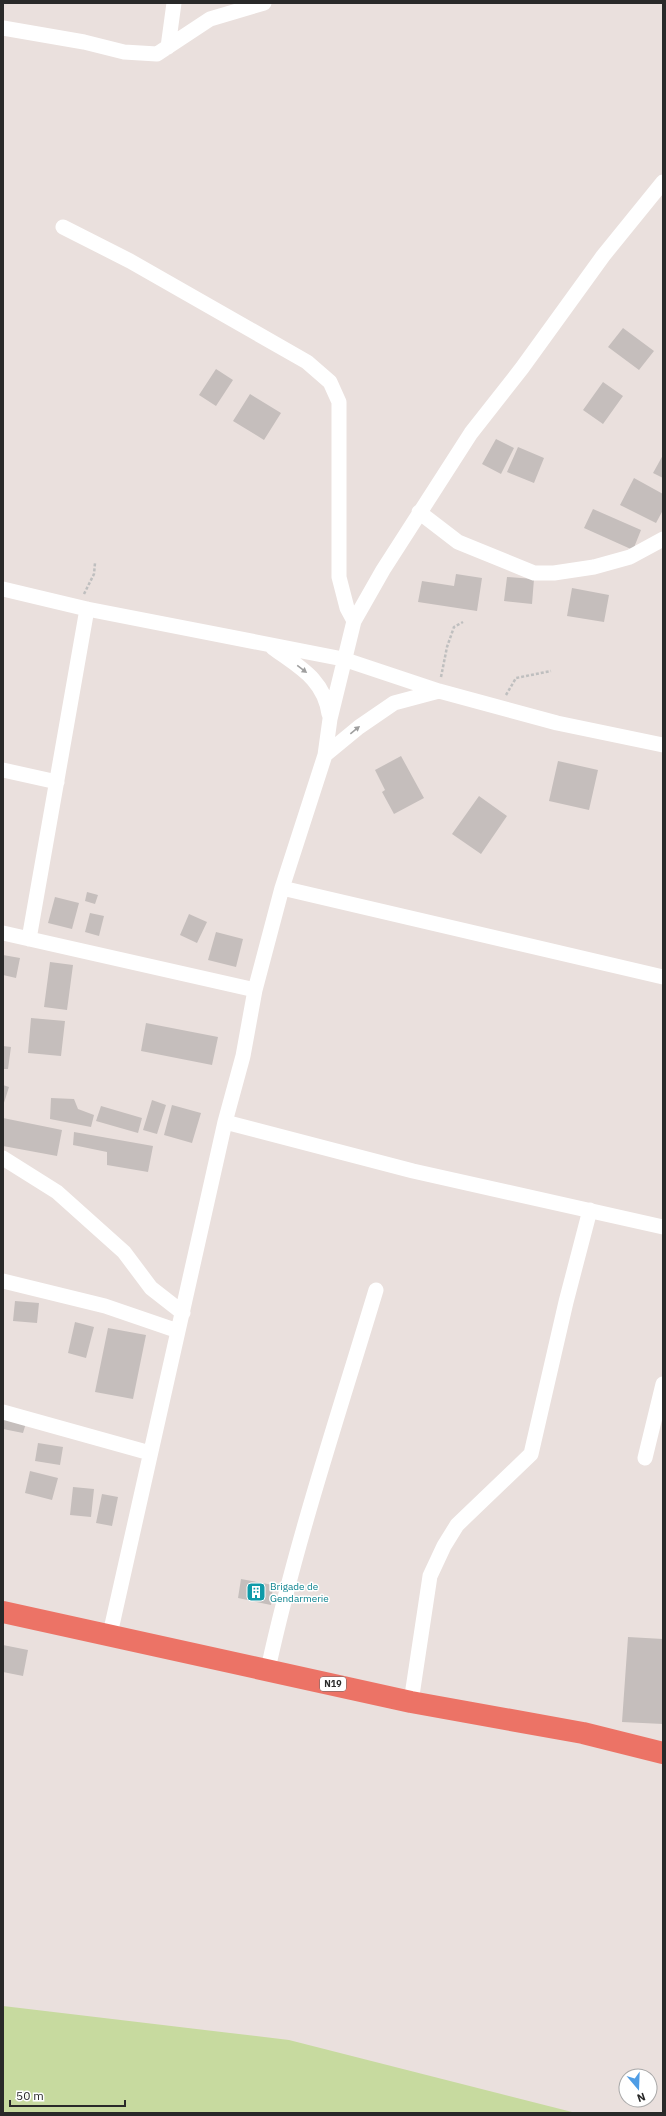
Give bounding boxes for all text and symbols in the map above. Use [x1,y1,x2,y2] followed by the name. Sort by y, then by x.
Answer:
[297,665,308,674] one-way arrow
[350,726,361,734] one-way arrow
[270,1580,329,1605] place label: Brigade de Gendarmerie
[245,1581,267,1603] building icon: Brigade de Gendarmerie
[320,1677,346,1691] road number: N19
[618,2068,658,2108] north arrow
[10,2082,125,2108] scale bar
[16,2088,44,2103] text: 50 m
[635,2090,647,2105] text: N

